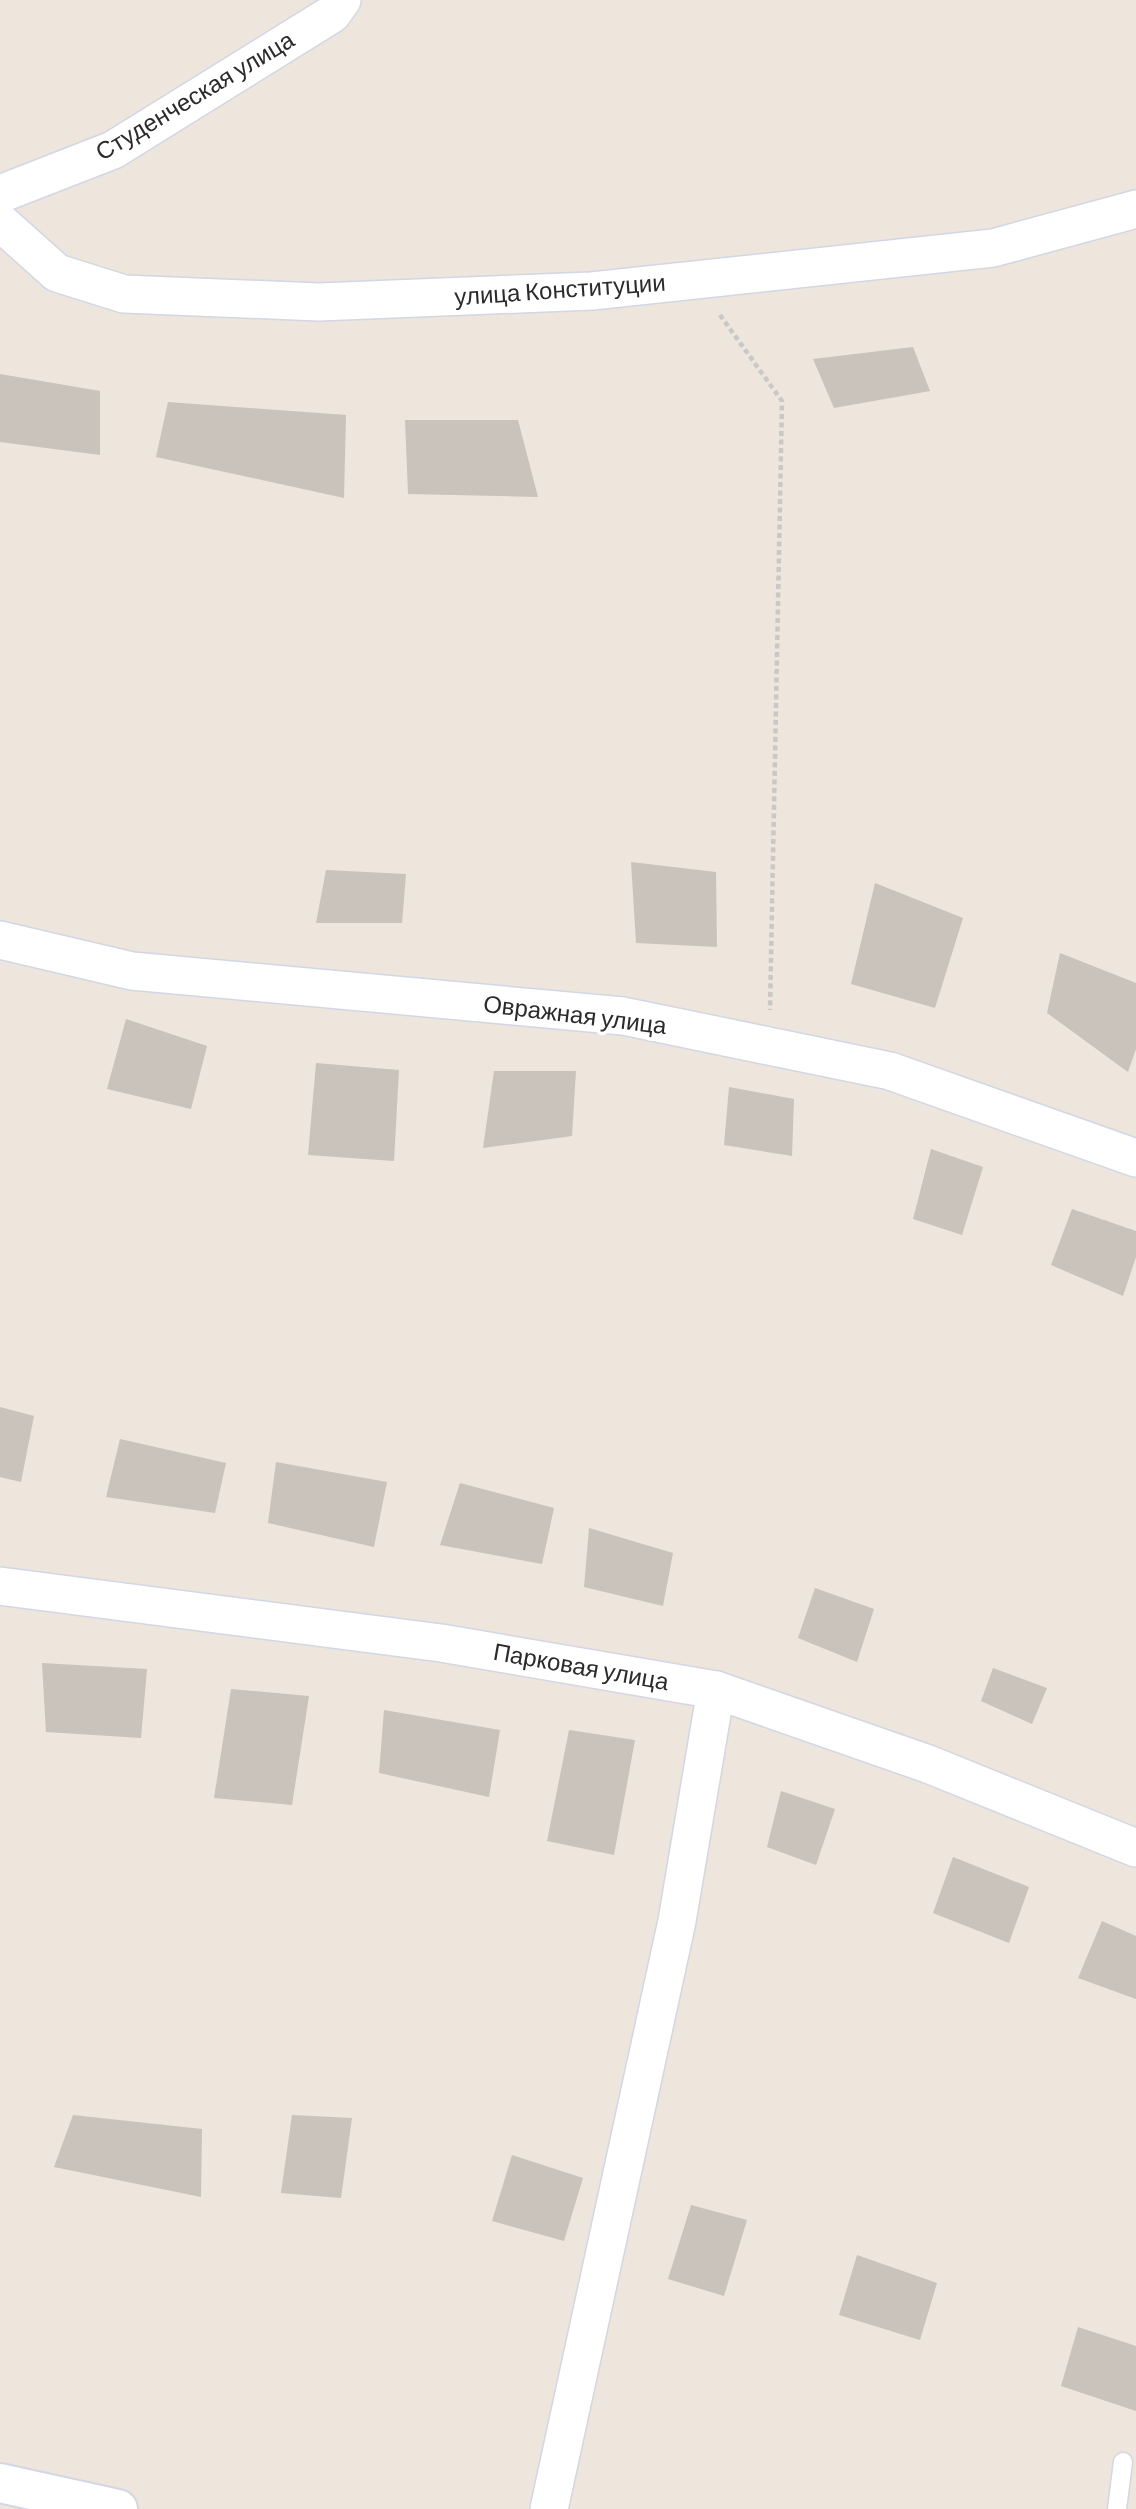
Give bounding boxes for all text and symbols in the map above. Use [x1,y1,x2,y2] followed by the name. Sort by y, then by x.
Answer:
[90,24,299,165] street label: Студенческая улица
[453,267,666,310] street label: улица Конституции
[482,988,669,1039] street label: Овражная улица
[491,1636,672,1695] street label: Парковая улица

